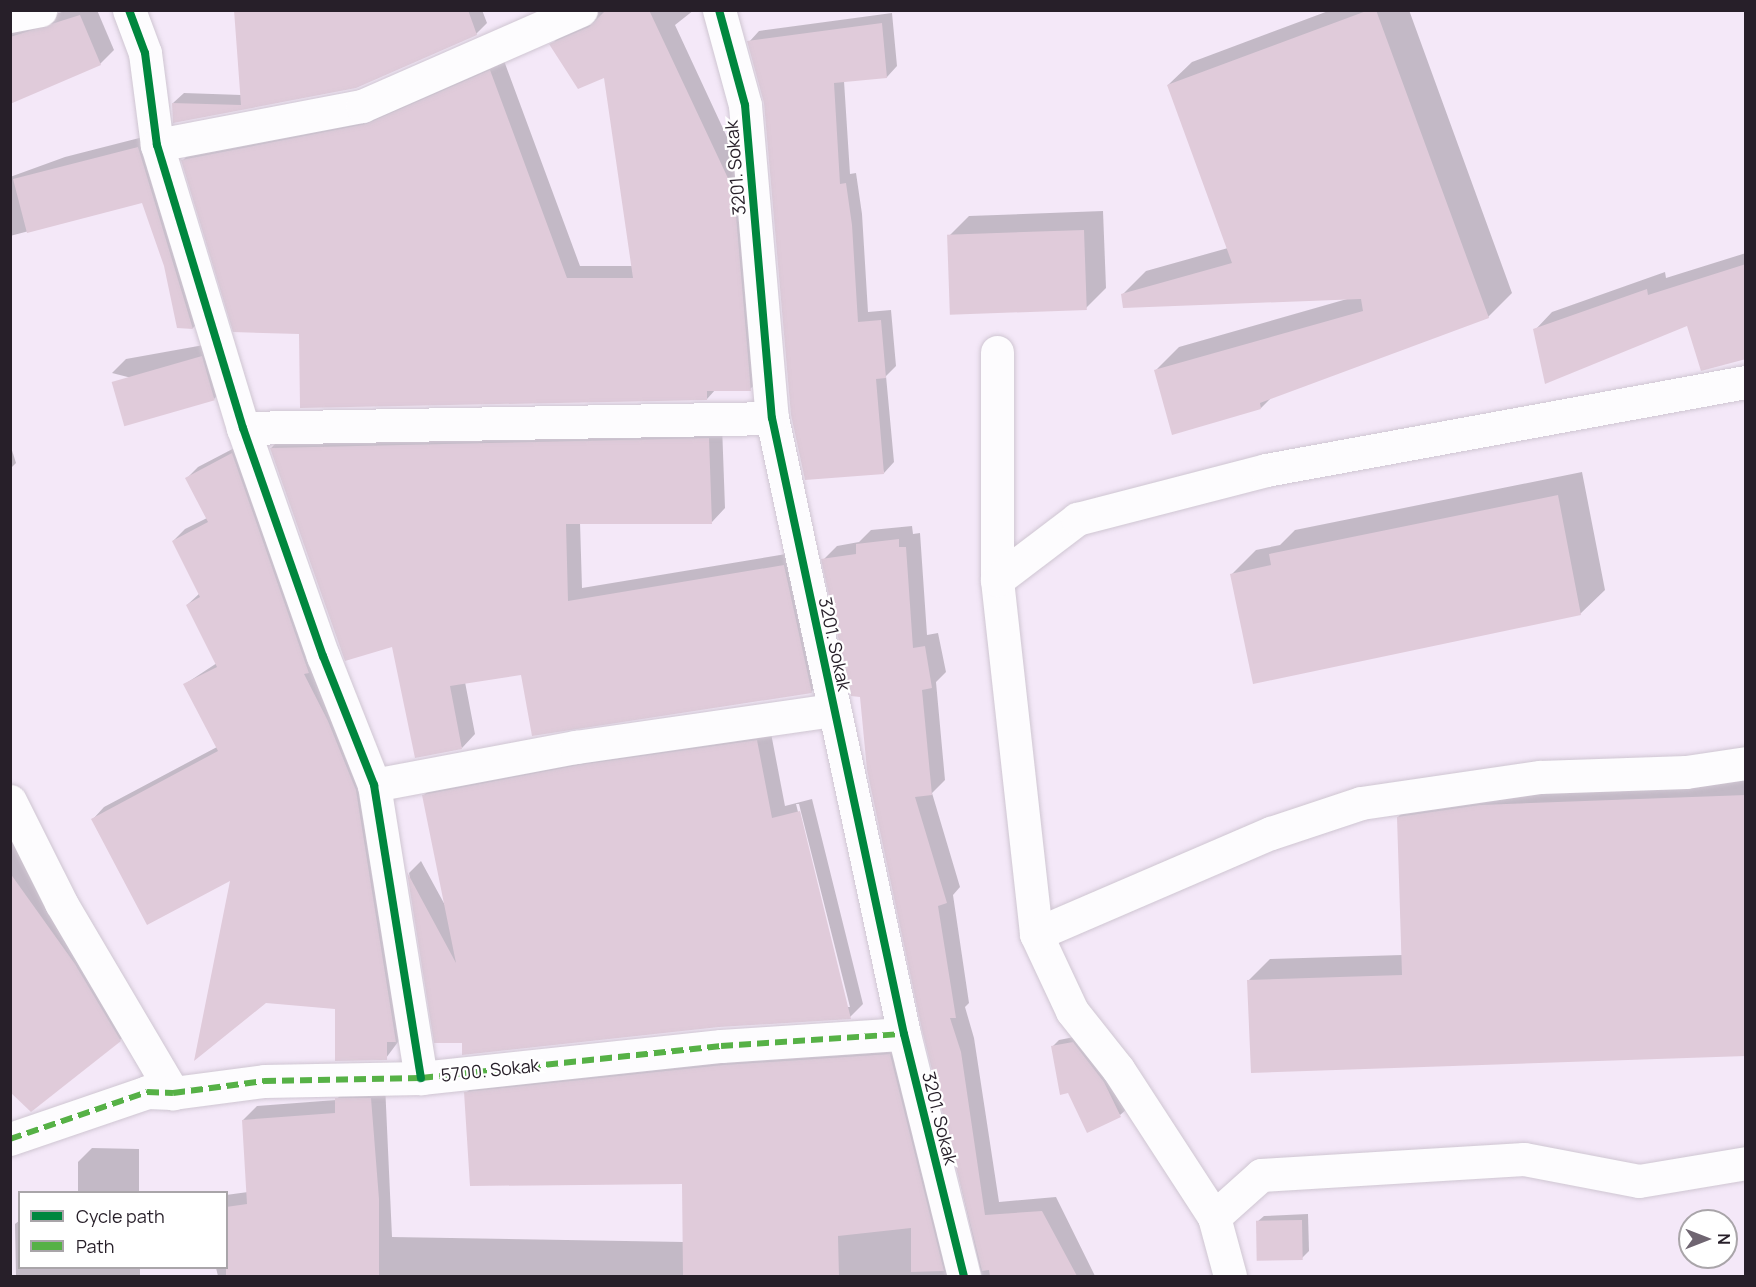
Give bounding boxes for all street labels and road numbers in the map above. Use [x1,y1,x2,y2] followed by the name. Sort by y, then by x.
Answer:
[720,120,750,216] street label: 3201. Sokak
[815,595,855,693] street label: 3201. Sokak
[440,1054,540,1086] street label: 5700. Sokak
[918,1069,962,1167] street label: 3201. Sokak

